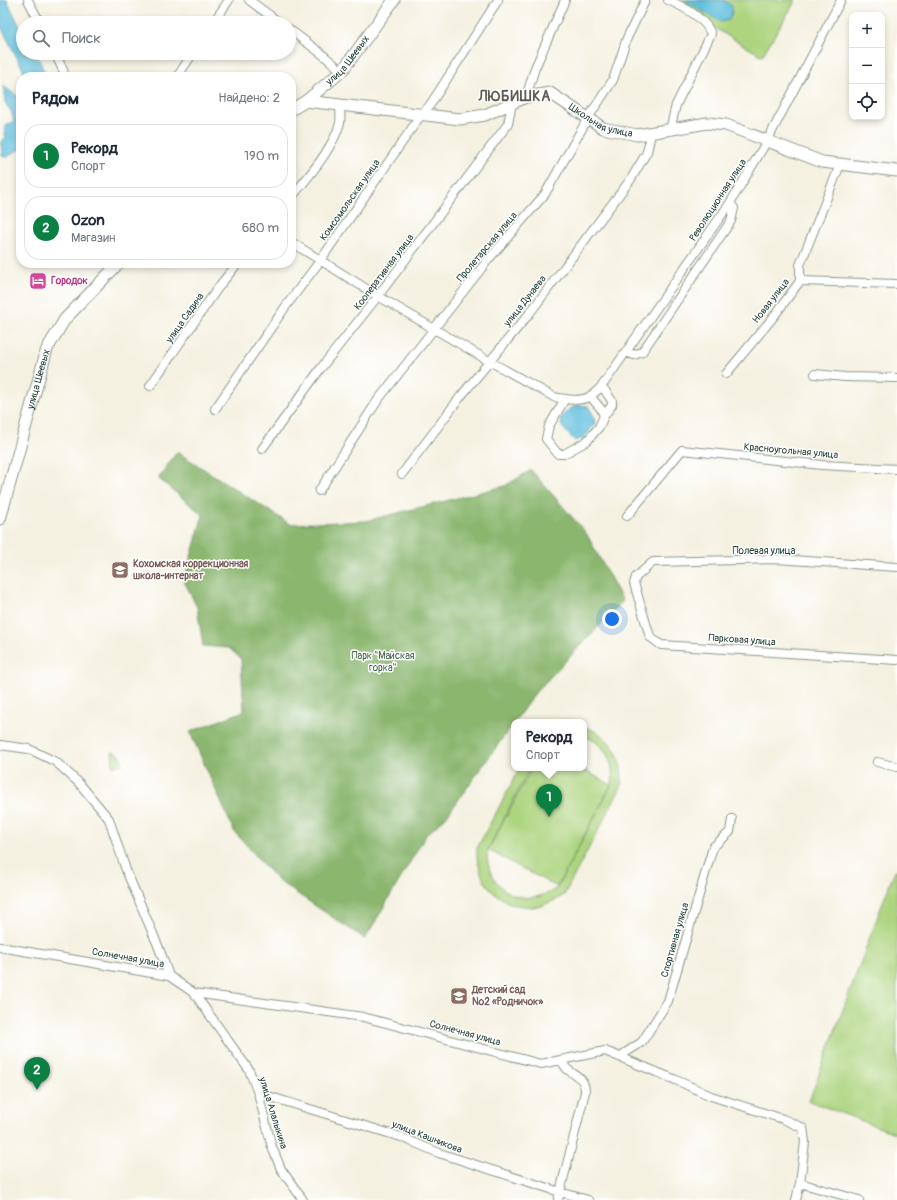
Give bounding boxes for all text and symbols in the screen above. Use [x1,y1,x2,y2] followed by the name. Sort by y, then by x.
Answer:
[849,12,885,120] map controls
[849,12,885,48] button: +
[16,16,296,60] search box
[30,27,52,49] icon: search
[62,29,101,48] text: Поиск
[323,33,372,88] street label: улица Шеевых
[849,48,885,84] button: −
[849,84,885,120] button: locate
[32,88,79,109] text: Рядом
[478,88,551,105] district label: ЛЮБИШКА
[218,90,280,106] text: Найдено: 2
[566,101,634,140] street label: Школьная улица
[71,139,118,158] text: Рекорд
[43,148,49,164] text: 1
[244,148,279,164] text: 190 m
[687,156,749,243] street label: Революционная улица
[317,157,383,243] street label: Комсомольская улица
[71,158,105,174] text: Спорт
[454,209,520,284] street label: Пролетарская улица
[71,211,105,230] text: Ozon
[42,220,50,236] text: 2
[242,220,279,236] text: 680 m
[71,230,115,246] text: Магазин
[352,232,417,312] street label: Кооперативная улица
[28,271,48,291] hotel icon: Городок
[501,273,549,330] street label: улица Дунаева
[51,275,89,287] place label: Городок
[750,276,792,326] street label: Новая улица
[163,291,207,346] street label: улица Садина
[24,348,53,411] street label: улица Шеевых
[743,441,839,461] street label: Красноугольная улица
[733,545,796,557] street label: Полевая улица
[133,558,249,582] place label: Кохомская коррекционная школа-интернат
[110,560,130,580] school or university icon: Кохомская коррекционная школа-интернат
[602,609,622,629] your location
[708,632,776,648] street label: Парковая улица
[352,650,415,674] park label: Парк "Майская горка"
[511,719,587,771] popup
[526,728,572,747] text: Рекорд
[526,747,560,763] text: Спорт
[536,784,562,817] pin: 1
[659,901,691,979] street label: Спортивная улица
[91,946,165,970] street label: Солнечная улица
[471,984,544,1008] place label: Детский сад №2 «Родничок»
[449,986,469,1006] school or university icon: Детский сад №2 «Родничок»
[428,1018,502,1048] street label: Солнечная улица
[24,1057,50,1090] pin: 2
[256,1075,290,1151] street label: улица Алалыкина
[389,1118,464,1156] street label: улица Кашникова

